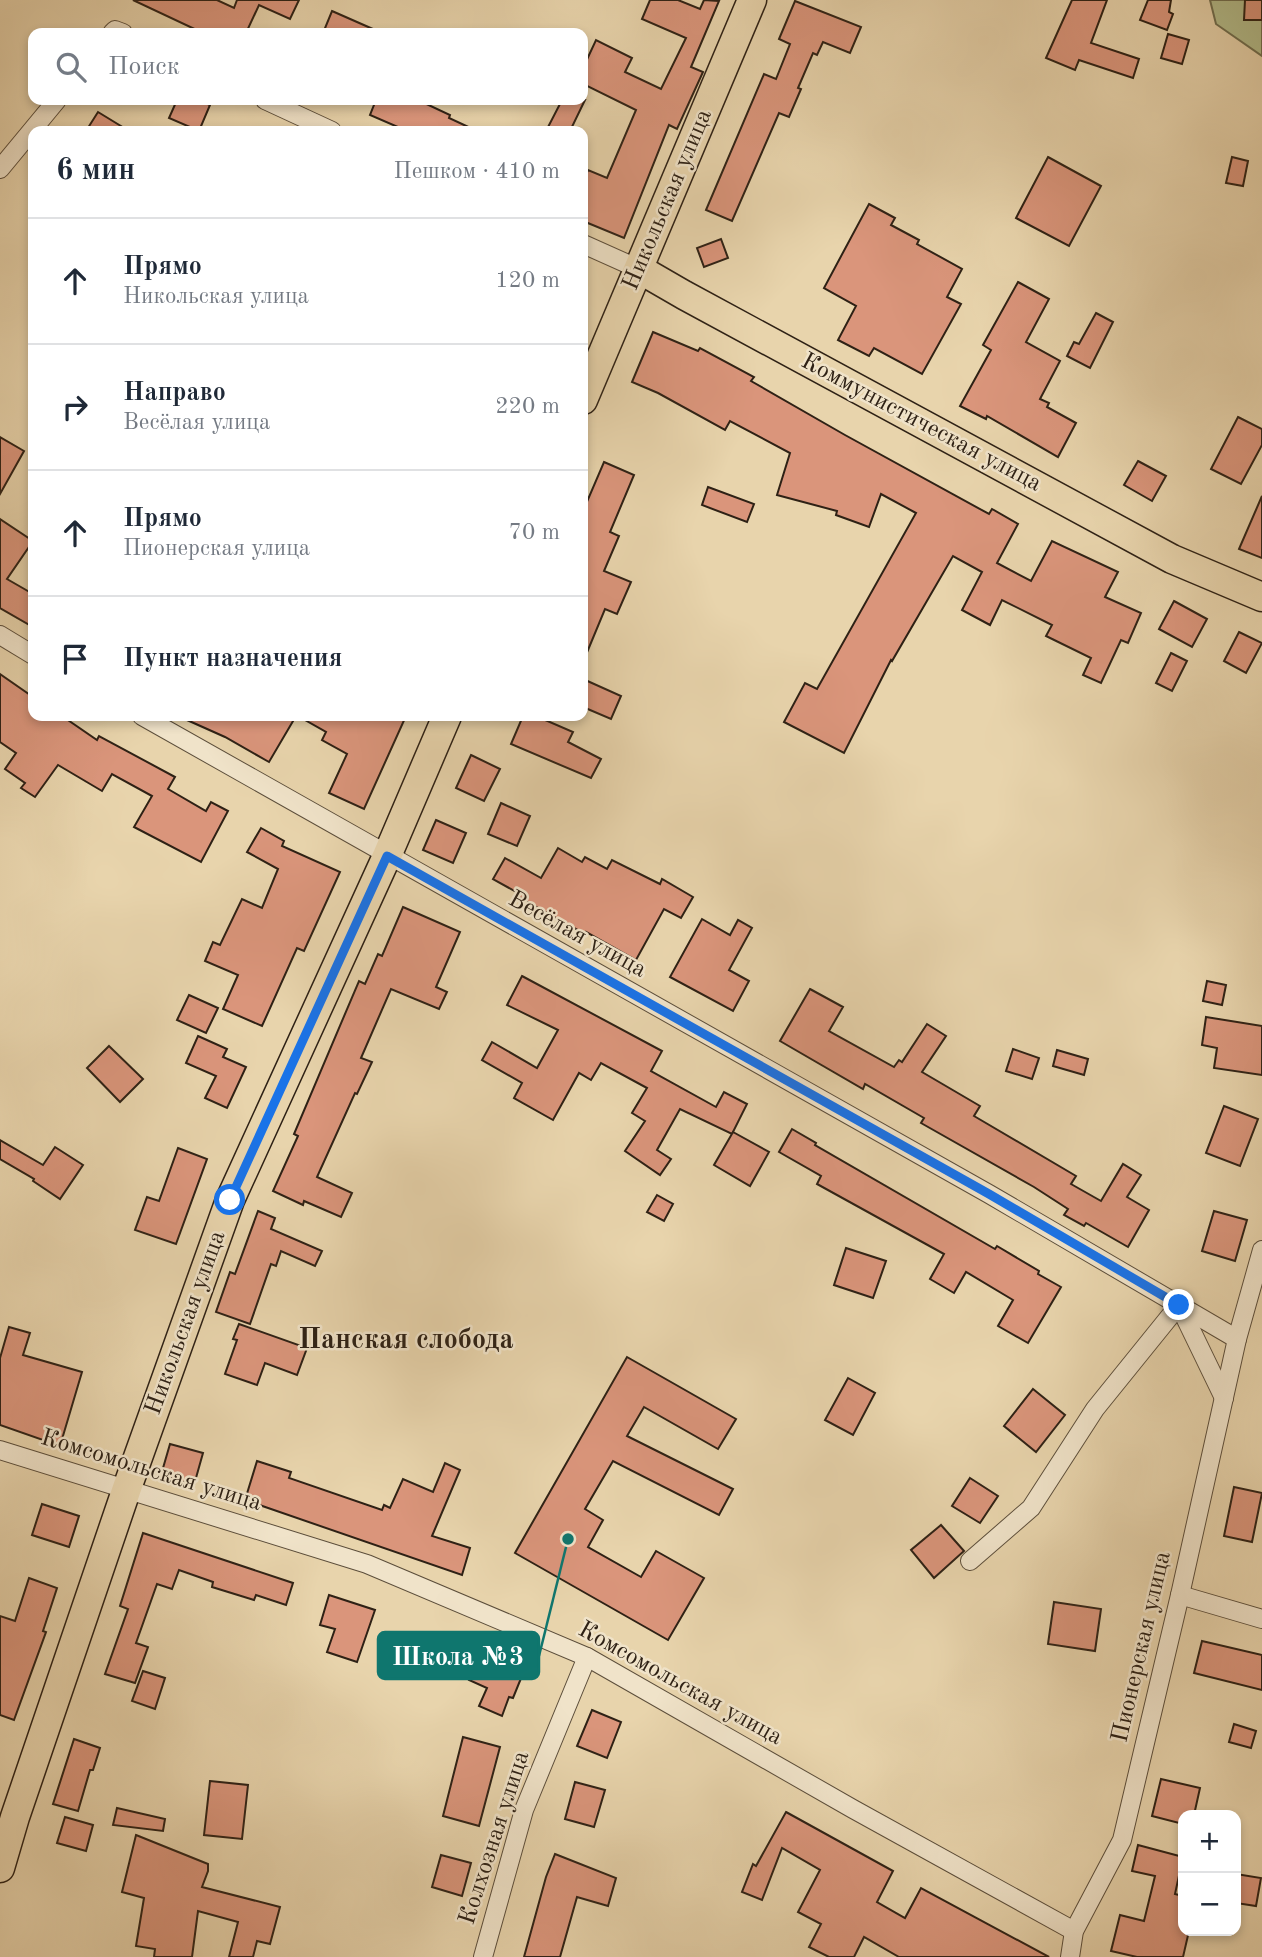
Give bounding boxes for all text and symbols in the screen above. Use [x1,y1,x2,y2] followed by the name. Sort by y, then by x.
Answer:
[28,28,588,105] search box
[52,48,90,86] icon: search
[108,54,180,80] text: Поиск
[619,106,717,294] street label: Никольская улица
[56,156,135,186] text: 6 мин
[394,160,560,183] text: Пешком · 410 m
[123,254,202,280] text: Прямо
[56,262,94,300] icon: ahead
[495,269,560,292] text: 120 m
[123,285,309,308] text: Никольская улица
[797,349,1045,497] street label: Коммунистическая улица
[123,380,226,406] text: Направо
[56,388,94,426] icon: right
[495,395,560,418] text: 220 m
[123,411,270,434] text: Весёлая улица
[123,506,202,532] text: Прямо
[56,514,94,552] icon: ahead
[509,521,560,544] text: 70 m
[123,537,310,560] text: Пионерская улица
[56,640,94,678] icon: arrive
[123,646,342,672] text: Пункт назначения
[504,887,650,983] street label: Весёлая улица
[214,1184,245,1215] route start
[142,1228,231,1418] street label: Никольская улица
[1163,1289,1194,1320] route end
[298,1327,514,1355] district label: Панская слобода
[38,1426,264,1516] street label: Комсомольская улица
[1108,1549,1176,1745] street label: Пионерская улица
[574,1618,786,1750] street label: Комсомольская улица
[378,1632,539,1679] callout: Школа №3
[392,1645,524,1671] text: Школа №3
[456,1748,534,1928] street label: Колхозная улица
[1178,1810,1241,1936] map controls
[1178,1810,1241,1873] button: +
[1178,1873,1241,1936] button: −

